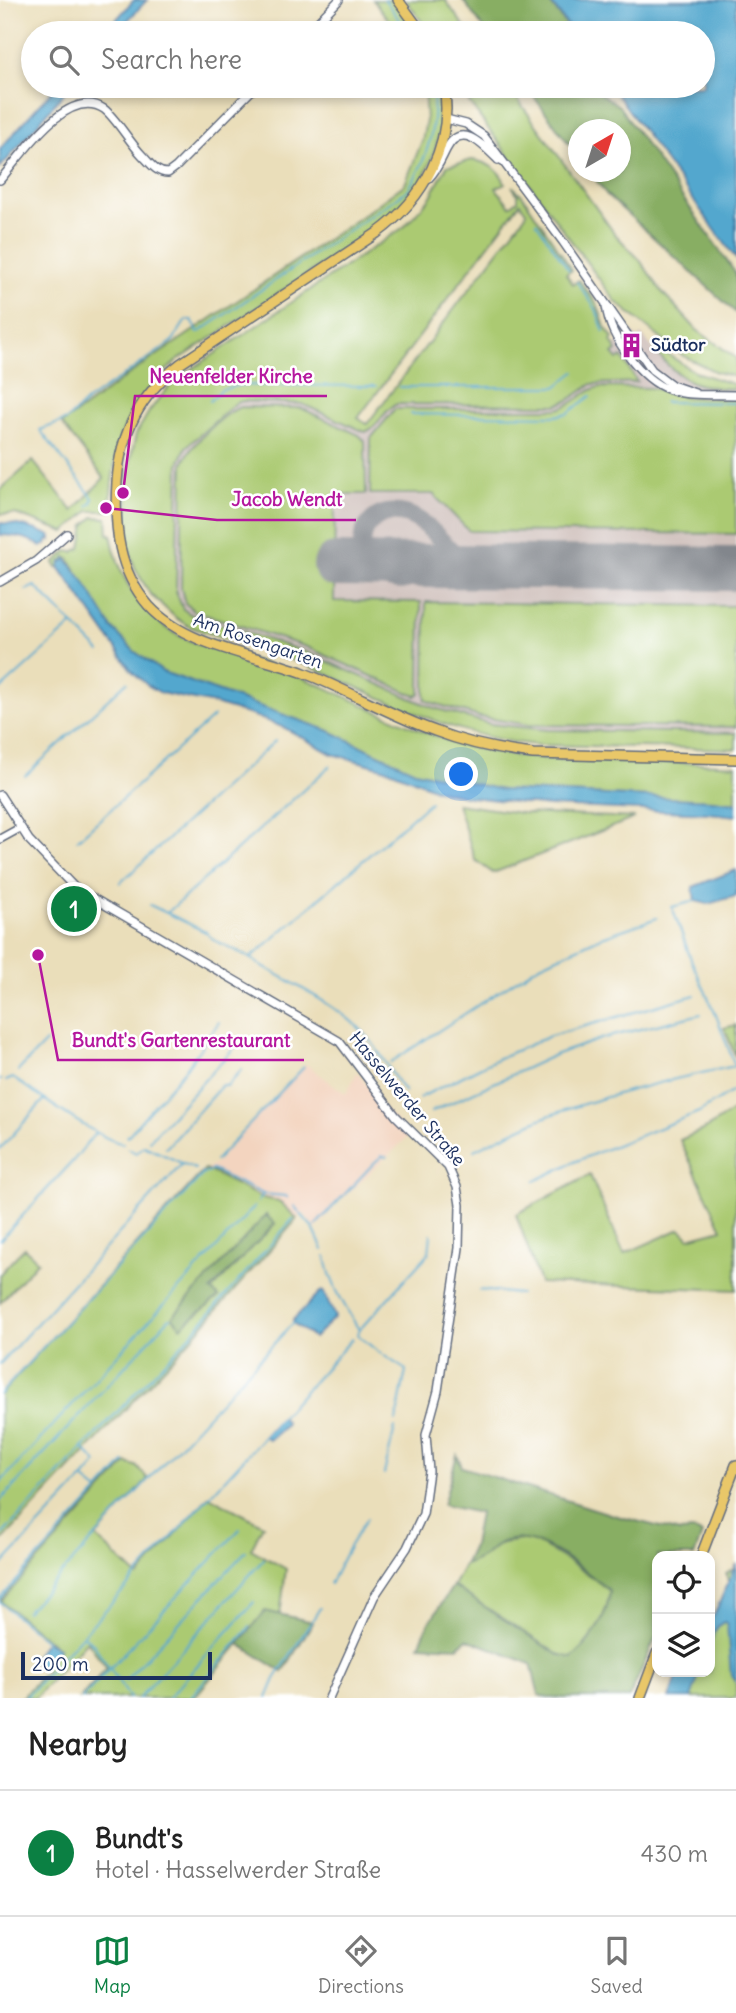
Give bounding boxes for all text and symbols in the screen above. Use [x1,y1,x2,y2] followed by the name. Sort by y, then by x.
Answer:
[21,21,715,98] search box
[45,41,83,79] icon: search
[101,43,242,76] text: Search here
[568,119,631,182] north arrow
[617,331,645,359] building icon: Südtor
[651,333,706,356] place label: Südtor
[135,356,327,396] callout: Neuenfelder Kirche
[149,364,313,388] text: Neuenfelder Kirche
[217,480,356,520] callout: Jacob Wendt
[232,487,343,511] text: Jacob Wendt
[191,608,326,673] street label: Am Rosengarten
[444,757,478,791] your location
[51,883,97,935] pin: 1
[58,1020,304,1060] callout: Bundt's Gartenrestaurant
[344,1027,470,1171] street label: Hasselwerder Straße
[72,1028,291,1052] text: Bundt's Gartenrestaurant
[652,1551,715,1677] map controls
[652,1551,715,1614] button: locate
[652,1614,715,1677] button: layers
[21,1649,212,1681] scale bar
[32,1652,89,1676] text: 200 m
[28,1725,128,1763] text: Nearby
[95,1822,183,1855] text: Bundt's
[46,1839,56,1868] text: 1
[641,1839,708,1868] text: 430 m
[95,1855,381,1884] text: Hotel · Hasselwerder Straße
[93,1932,131,1998] tab: Map
[318,1932,404,1998] tab: Directions
[591,1932,643,1998] tab: Saved

